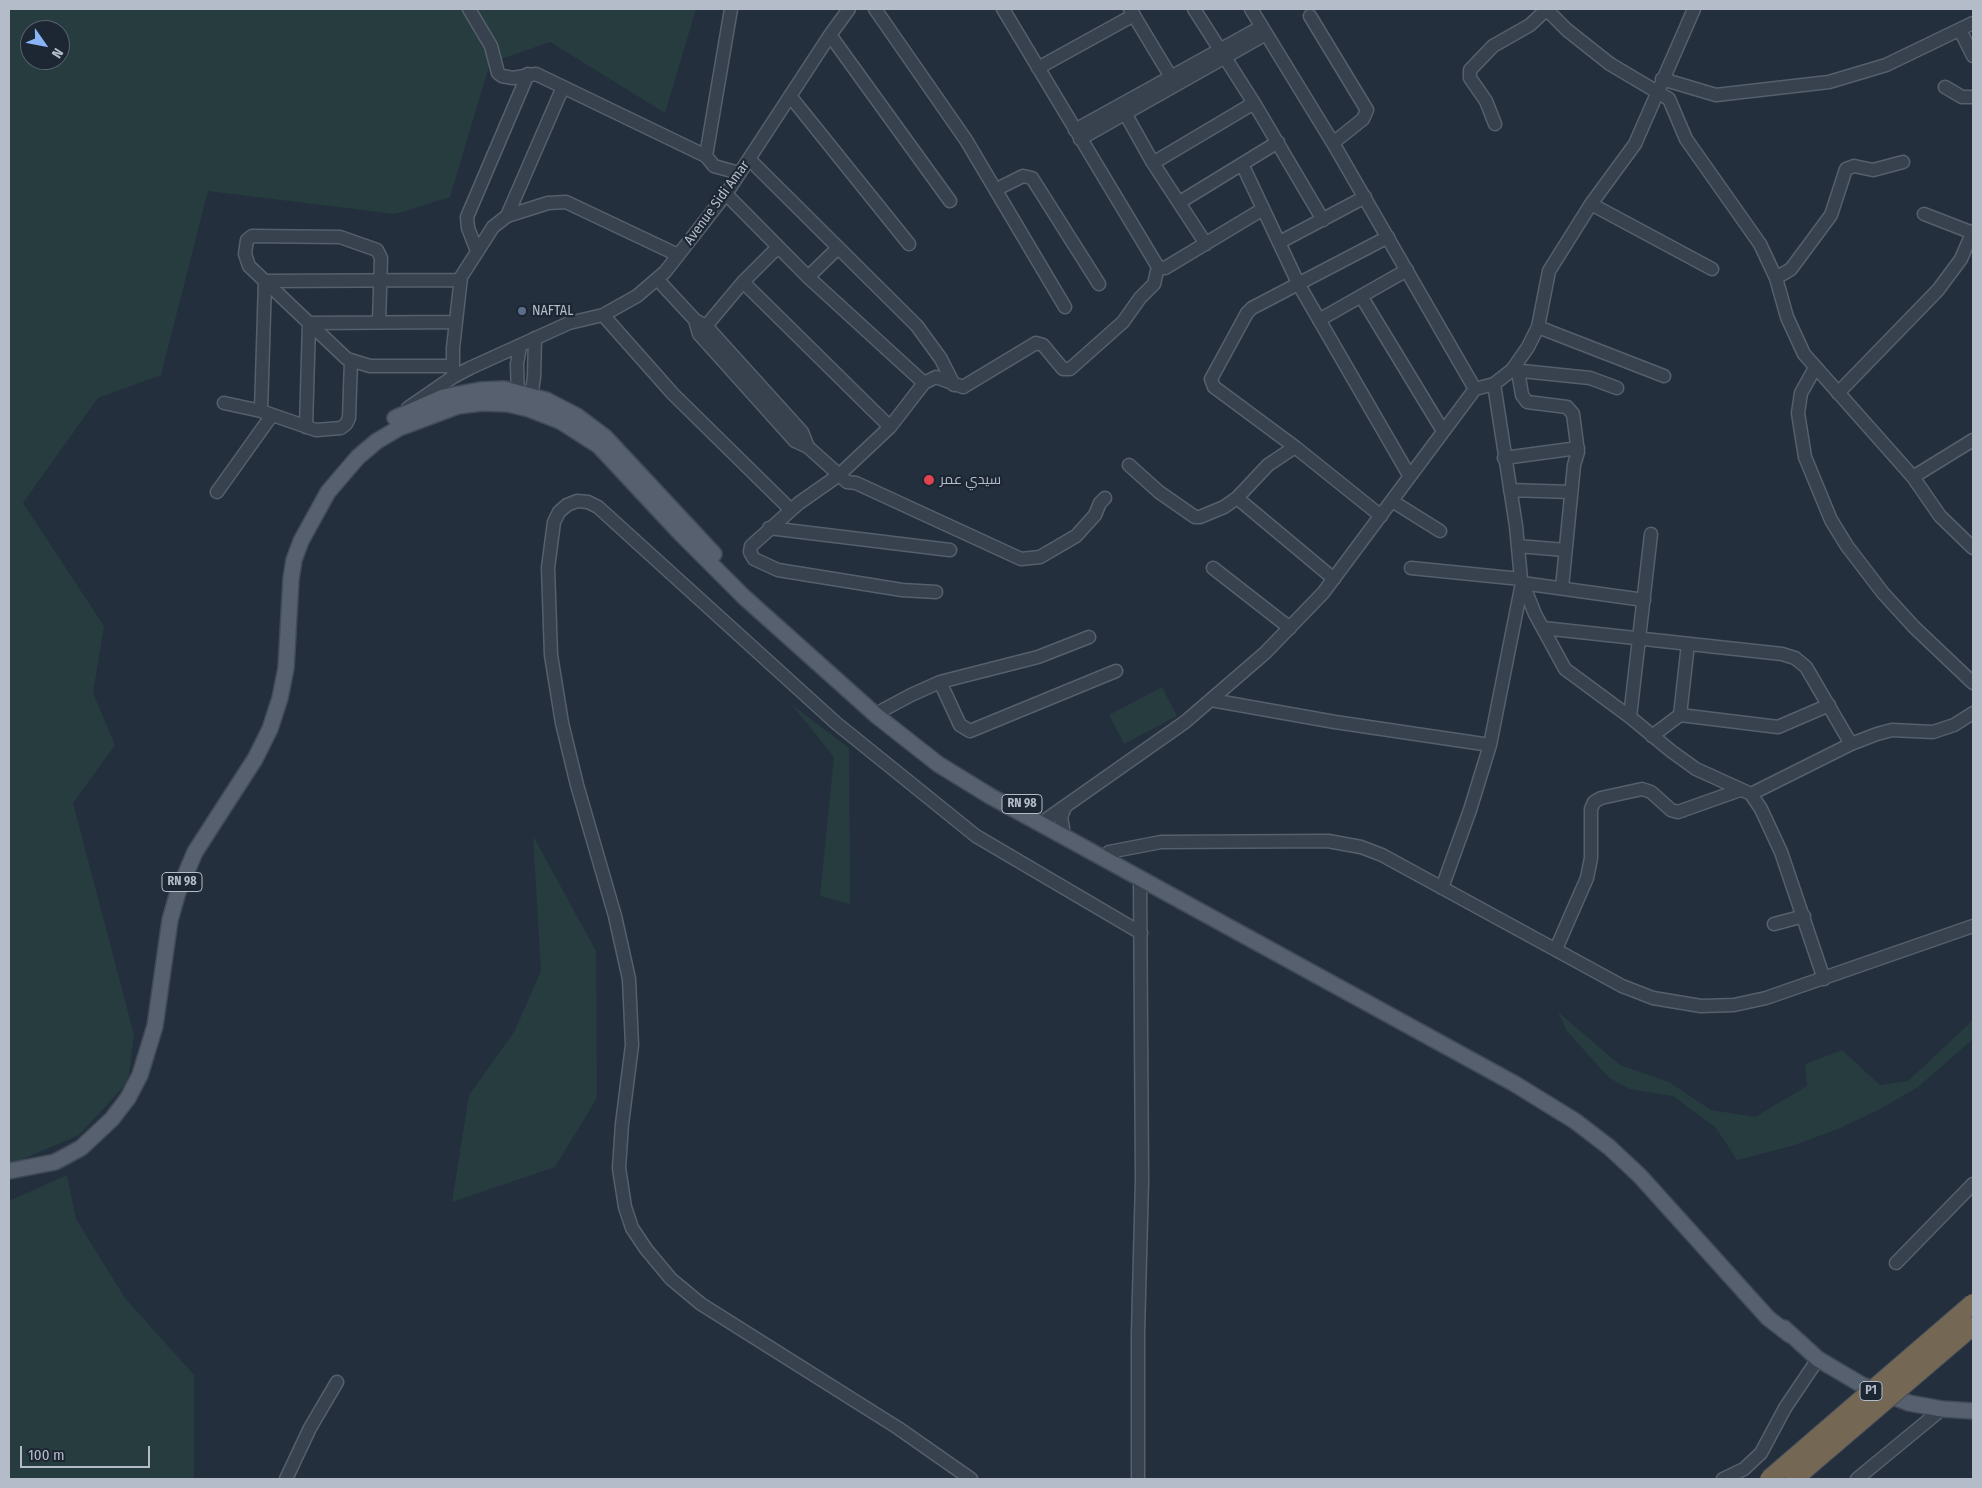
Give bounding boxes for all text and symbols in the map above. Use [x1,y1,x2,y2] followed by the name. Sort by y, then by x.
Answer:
[20,20,70,70] north arrow
[48,45,67,61] text: N
[681,158,753,248] street label: Avenue Sidi Amar
[532,303,573,319] place label: NAFTAL
[516,305,528,317] marker: NAFTAL
[940,472,1001,488] place label: سيدي عمر
[922,473,936,487] marker: سيدي عمر
[1002,794,1042,814] road number: RN 98
[162,872,202,892] road number: RN 98
[1860,1382,1882,1400] road number: P1
[22,1436,152,1468] scale bar
[28,1446,65,1464] text: 100 m

